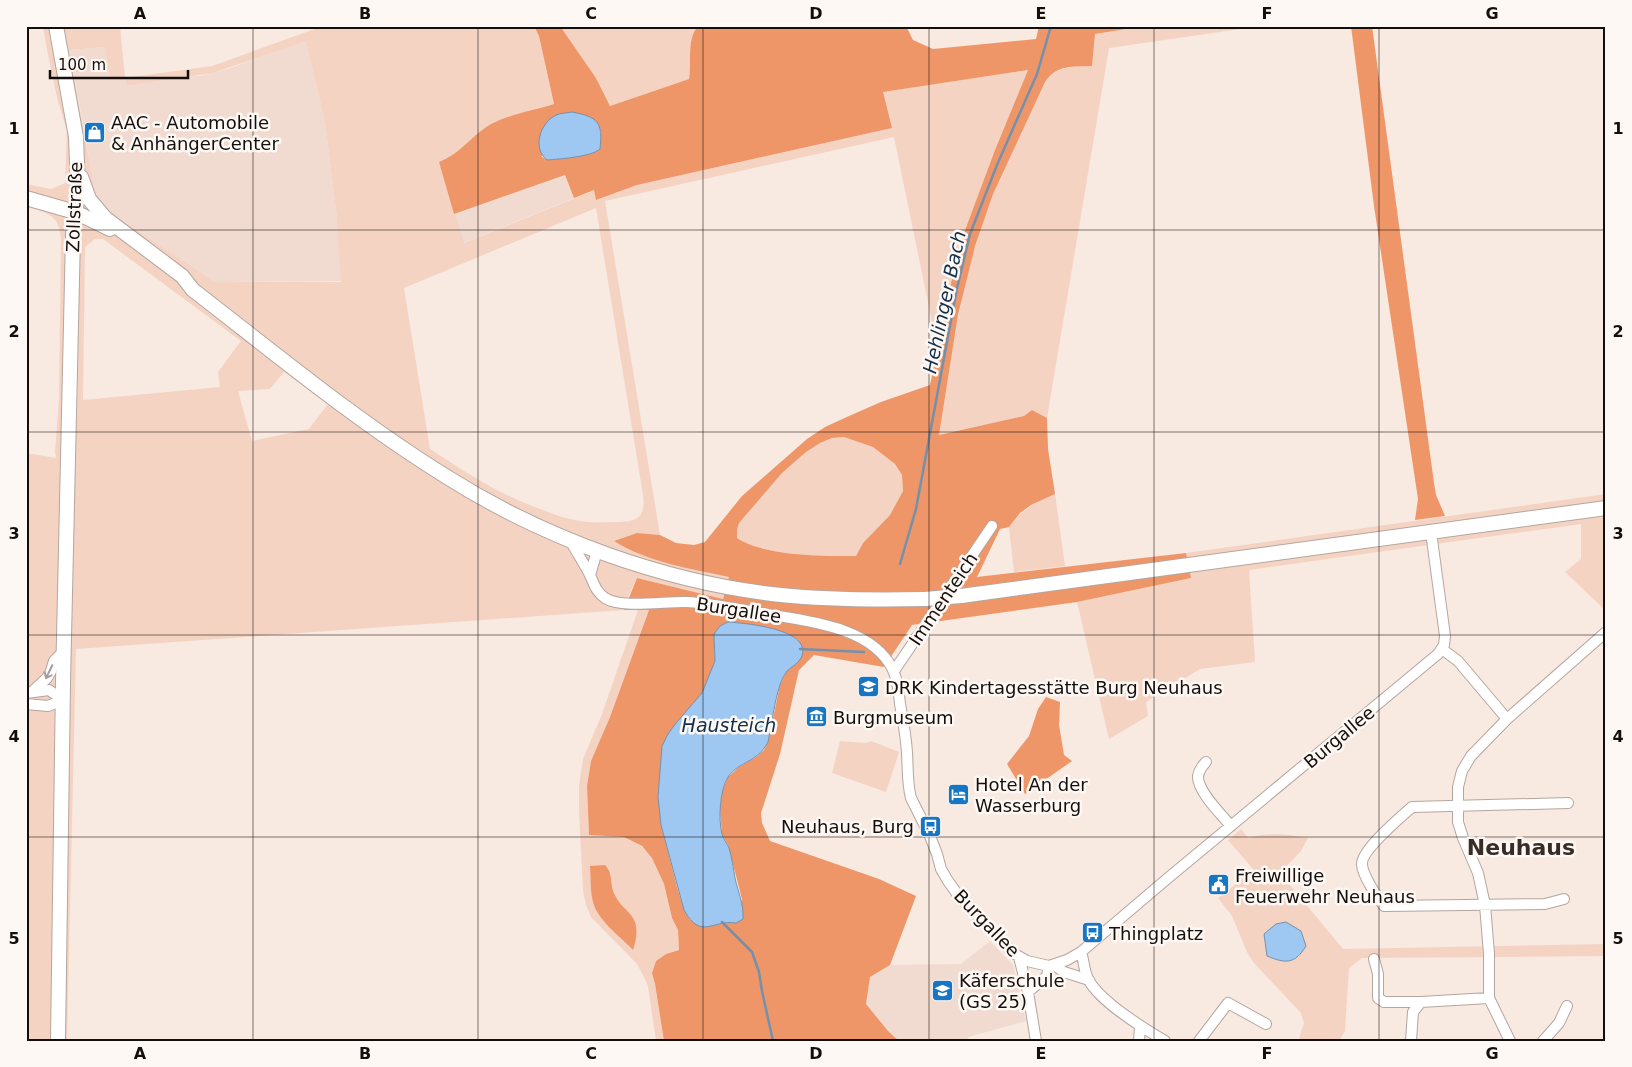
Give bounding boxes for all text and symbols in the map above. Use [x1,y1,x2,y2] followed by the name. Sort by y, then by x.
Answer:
[134,4,147,23] text: A
[359,4,371,23] text: B
[585,4,597,23] text: C
[809,4,823,23] text: D
[1036,4,1046,23] text: E
[1262,4,1272,23] text: F
[1485,4,1499,23] text: G
[50,48,188,80] scale bar
[58,56,106,74] text: 100 m
[111,112,279,154] place label: AAC - Automobile & AnhängerCenter
[8,119,20,138] text: 1
[1612,119,1624,138] text: 1
[83,120,107,144] shop icon: AAC - Automobile & AnhängerCenter
[62,161,86,253] street label: Zollstraße
[918,229,970,375] water label: Hehlinger Bach
[8,322,20,341] text: 2
[1612,322,1624,341] text: 2
[8,524,20,543] text: 3
[1612,524,1624,543] text: 3
[904,549,982,649] street label: Immenteich
[695,593,783,627] street label: Burgallee
[44,664,54,679] one-way arrow
[857,675,881,699] school or university icon: DRK Kindertagesstätte Burg Neuhaus
[885,677,1223,698] place label: DRK Kindertagesstätte Burg Neuhaus
[1300,701,1378,773] street label: Burgallee
[805,705,829,729] museum icon: Burgmuseum
[833,707,954,728] place label: Burgmuseum
[682,714,776,736] water label: Hausteich
[8,727,20,746] text: 4
[1612,727,1624,746] text: 4
[975,774,1088,816] place label: Hotel An der Wasserburg
[947,782,971,806] hotel icon: Hotel An der Wasserburg
[918,814,942,838] bus stop icon: Neuhaus, Burg
[781,816,914,837] place label: Neuhaus, Burg
[1467,835,1575,860] district label: Neuhaus
[1235,865,1415,907] place label: Freiwillige Feuerwehr Neuhaus
[1207,873,1231,897] public building icon: Freiwillige Feuerwehr Neuhaus
[950,885,1024,961] street label: Burgallee
[1081,921,1105,945] bus stop icon: Thingplatz
[1108,923,1203,944] place label: Thingplatz
[8,929,20,948] text: 5
[1612,929,1624,948] text: 5
[959,970,1065,1012] place label: Käferschule (GS 25)
[931,978,955,1002] school or university icon: Käferschule (GS 25)
[134,1044,147,1063] text: A
[359,1044,371,1063] text: B
[585,1044,597,1063] text: C
[809,1044,823,1063] text: D
[1036,1044,1046,1063] text: E
[1262,1044,1272,1063] text: F
[1485,1044,1499,1063] text: G

